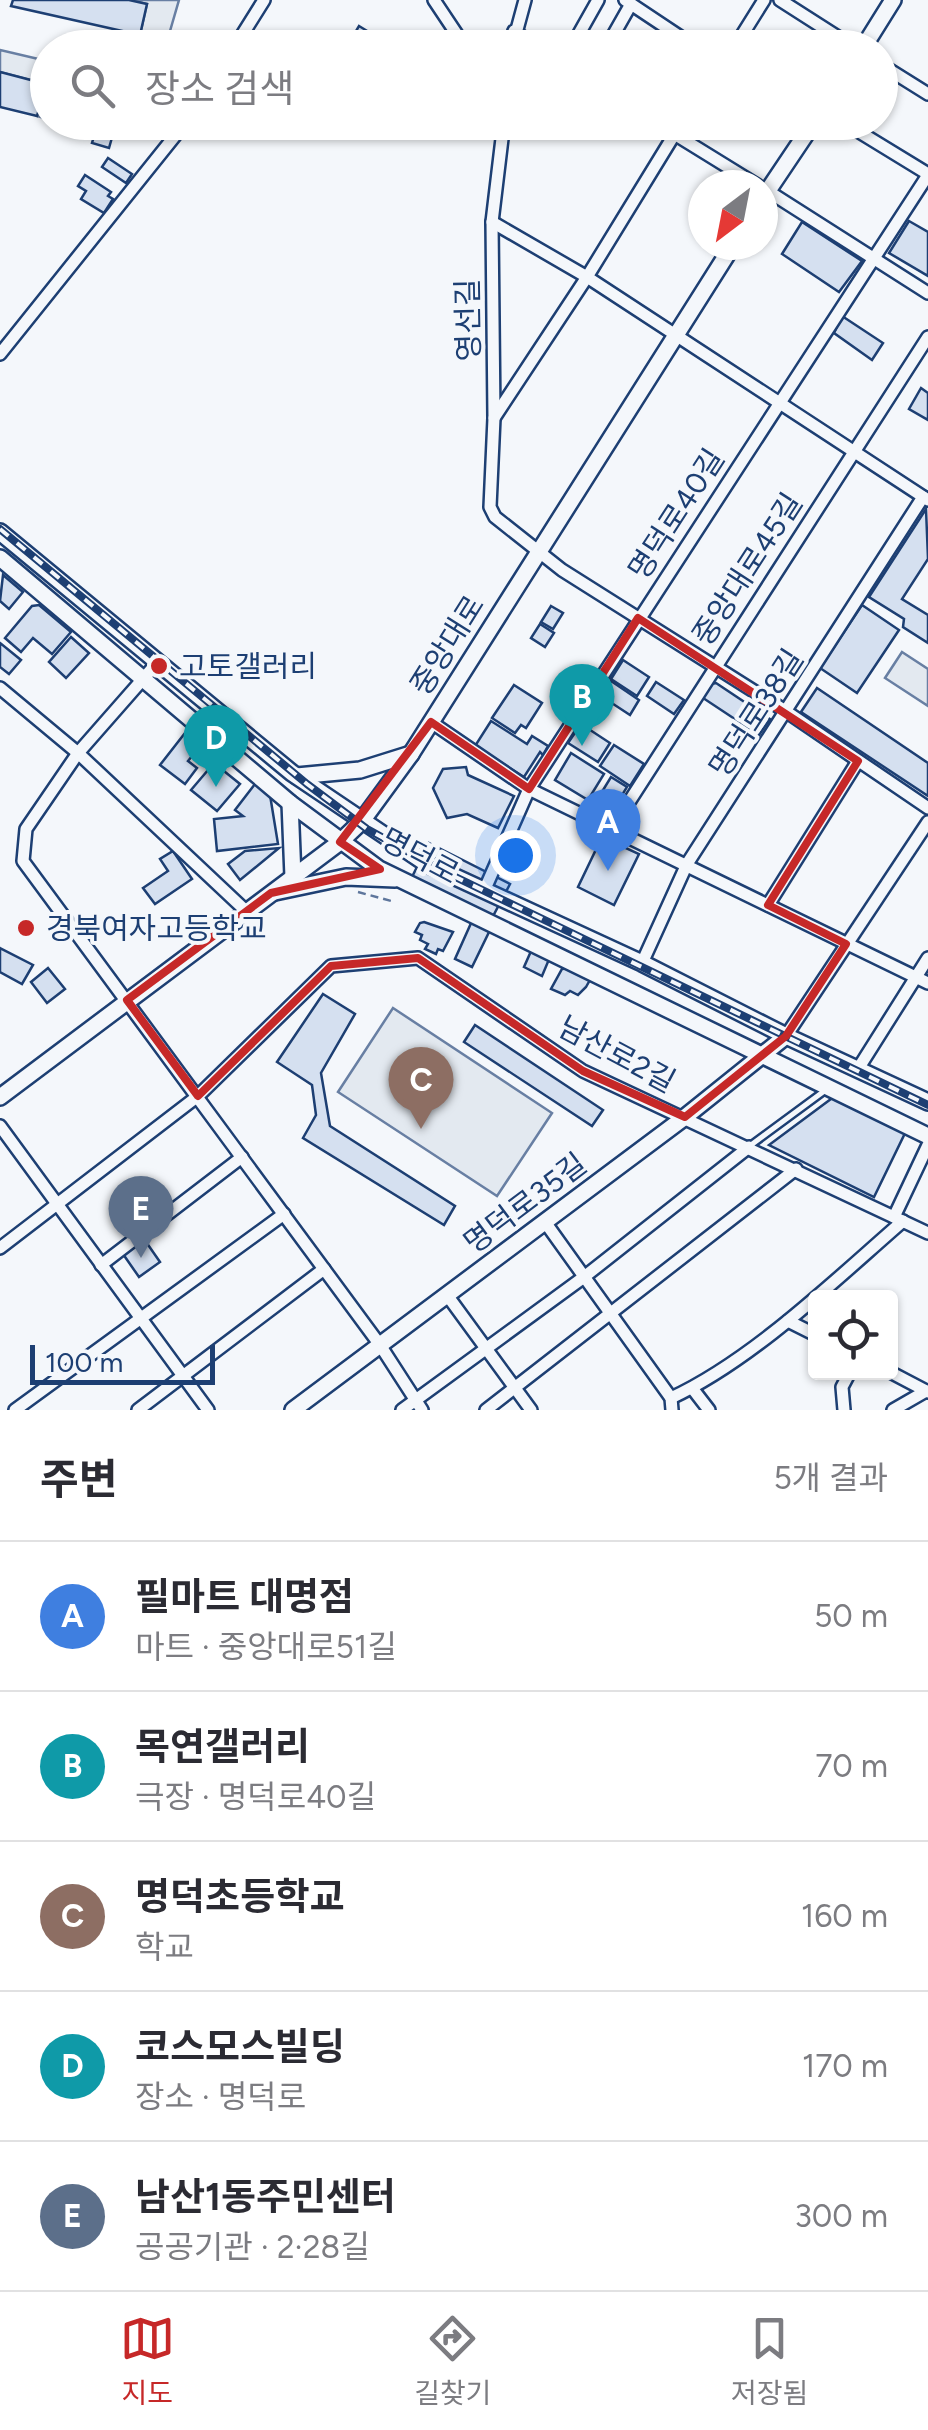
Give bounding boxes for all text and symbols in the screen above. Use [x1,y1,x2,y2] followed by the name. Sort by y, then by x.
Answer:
[30,30,898,140] search box
[65,58,120,113] icon: search
[145,66,294,112] text: 장소 검색
[688,170,778,260] north arrow
[449,278,487,362] street label: 영선길
[620,442,732,586] street label: 명덕로40길
[684,486,810,652] street label: 중앙대로45길
[402,588,492,702] street label: 중앙대로
[701,642,811,784] street label: 명덕로38길
[179,648,317,685] place label: 고토갤러리
[148,655,170,677] marker: 고토갤러리
[550,664,614,746] pin: B
[184,704,248,787] pin: D
[576,788,640,871] pin: A
[375,820,465,892] street label: 명덕로
[490,830,541,881] your location
[46,910,267,947] place label: 경북여자고등학교
[15,917,37,939] marker: 경북여자고등학교
[552,1008,682,1100] street label: 남산로2길
[388,1046,454,1129] pin: C
[456,1145,594,1261] street label: 명덕로35길
[108,1176,174,1258] pin: E
[808,1290,898,1380] map controls
[808,1290,898,1380] button: locate
[30,1340,215,1384] scale bar
[45,1345,123,1379] text: 100 m
[40,1454,117,1505] text: 주변
[773,1459,888,1497] text: 5개 결과
[135,1574,354,1620] text: 필마트 대명점
[61,1597,84,1635] text: A
[814,1597,888,1635] text: 50 m
[135,1628,397,1666] text: 마트 · 중앙대로51길
[135,1724,310,1770] text: 목연갤러리
[63,1747,82,1785] text: B
[815,1747,888,1785] text: 70 m
[135,1778,376,1816] text: 극장 · 명덕로40길
[135,1874,345,1920] text: 명덕초등학교
[61,1897,84,1935] text: C
[801,1897,888,1935] text: 160 m
[135,1928,194,1966] text: 학교
[135,2024,345,2070] text: 코스모스빌딩
[61,2047,84,2085] text: D
[802,2047,888,2085] text: 170 m
[135,2078,306,2116] text: 장소 · 명덕로
[135,2174,396,2220] text: 남산1동주민센터
[63,2197,82,2235] text: E
[794,2197,888,2235] text: 300 m
[135,2228,370,2266] text: 공공기관 · 2·28길
[120,2311,175,2411] tab: 지도
[414,2311,491,2411] tab: 길찾기
[731,2311,808,2411] tab: 저장됨

